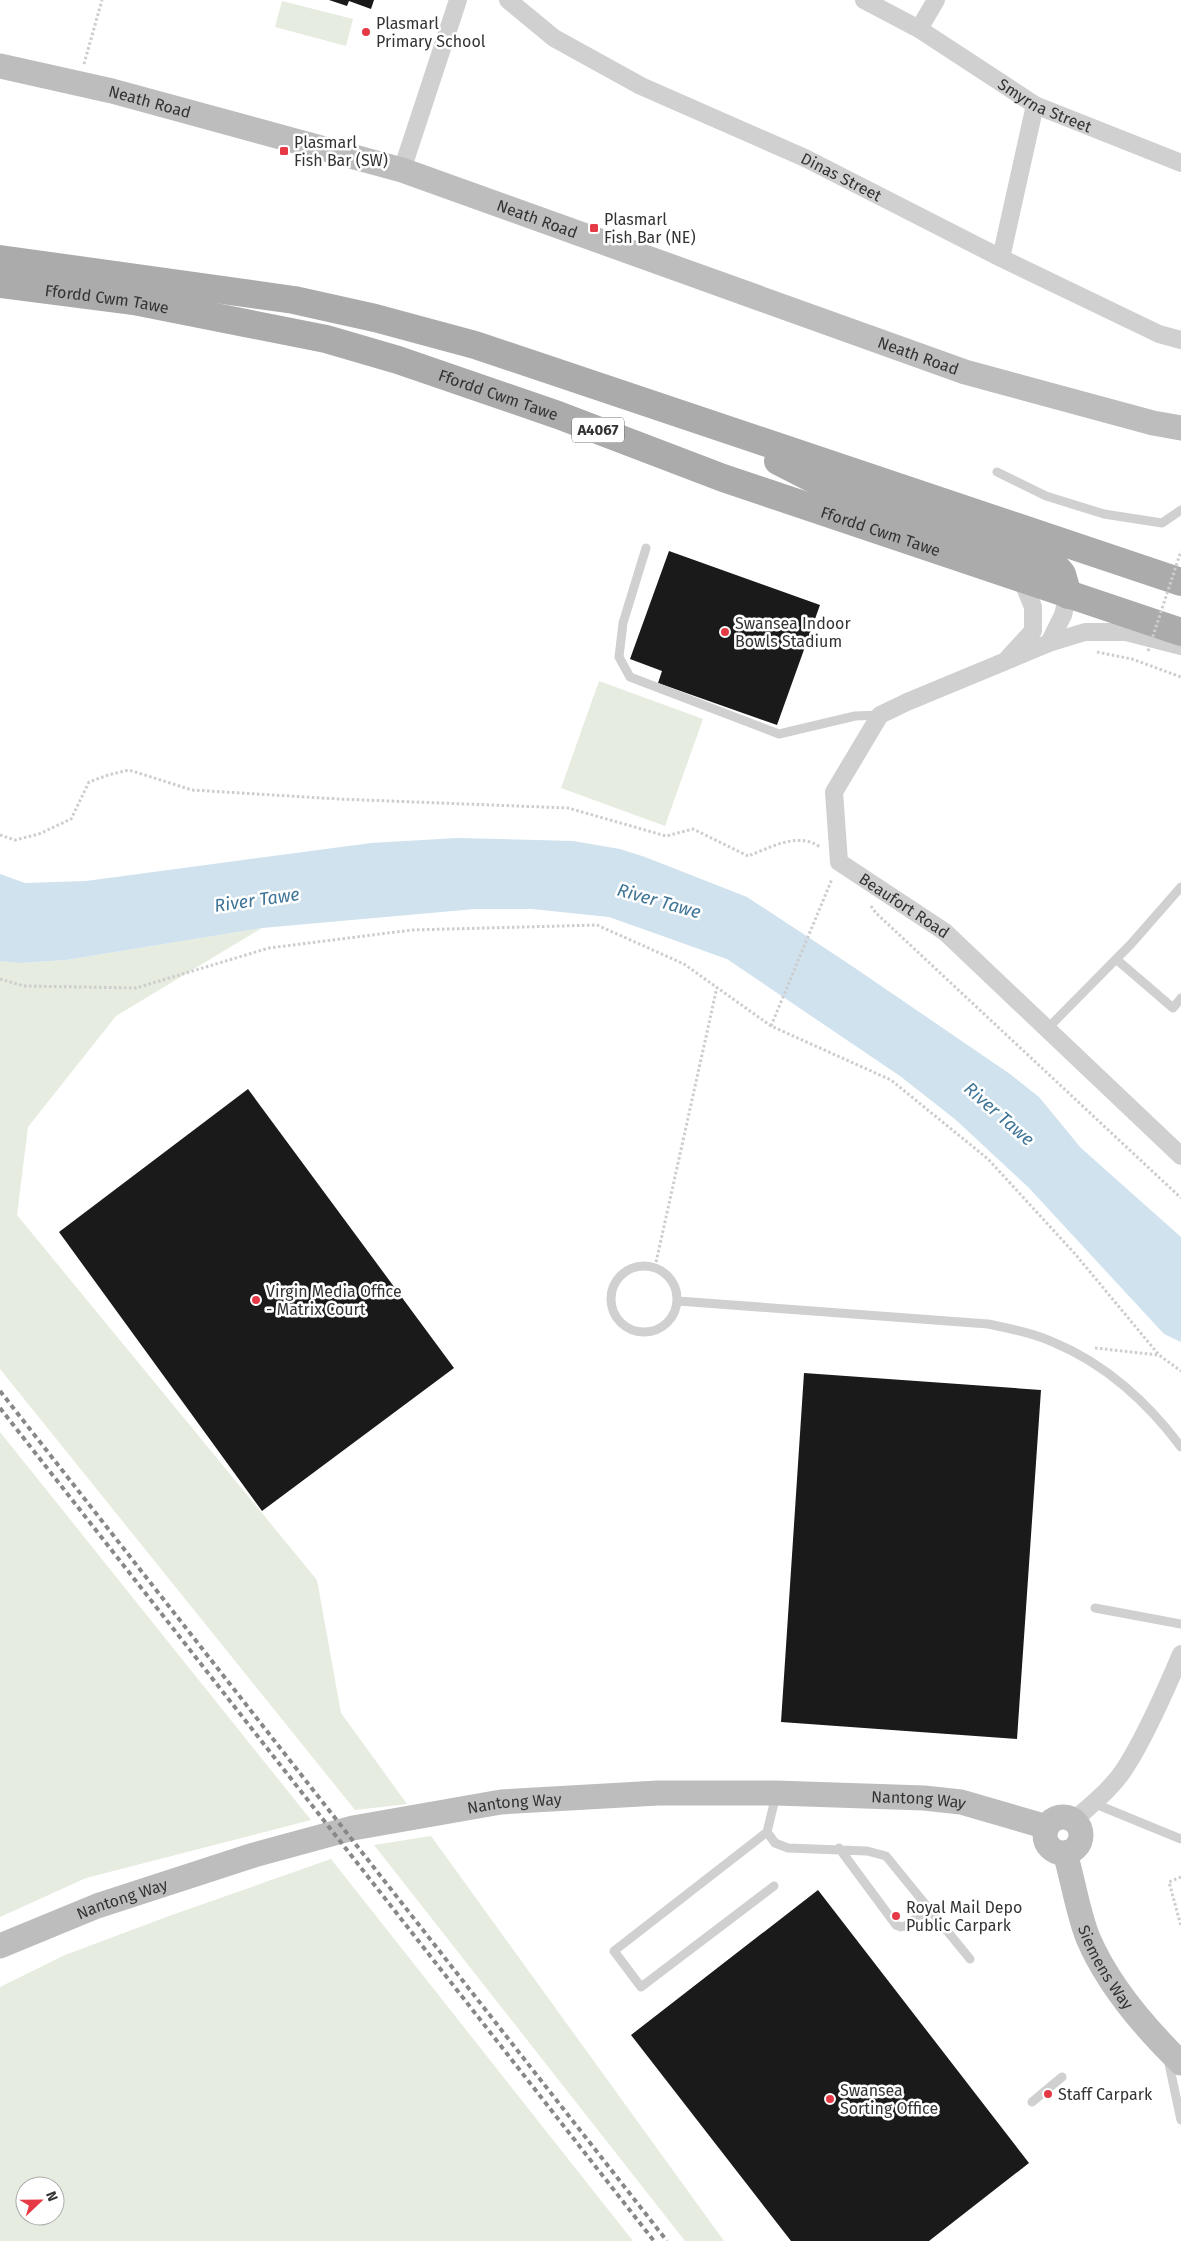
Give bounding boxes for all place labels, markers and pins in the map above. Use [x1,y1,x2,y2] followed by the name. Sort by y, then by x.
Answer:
[376,14,486,51] place label: Plasmarl Primary School
[360,26,372,38] marker: Plasmarl Primary School
[294,133,388,170] place label: Plasmarl Fish Bar (SW)
[278,145,290,157] marker: Plasmarl Fish Bar (SW)
[604,210,696,247] place label: Plasmarl Fish Bar (NE)
[588,222,600,234] marker: Plasmarl Fish Bar (NE)
[735,614,851,651] place label: Swansea Indoor Bowls Stadium
[719,626,731,638] marker: Swansea Indoor Bowls Stadium
[266,1282,402,1319] place label: Virgin Media Office - Matrix Court
[250,1294,262,1306] marker: Virgin Media Office - Matrix Court
[906,1898,1022,1935] place label: Royal Mail Depo Public Carpark
[890,1910,902,1922] marker: Royal Mail Depo Public Carpark
[840,2081,938,2118] place label: Swansea Sorting Office
[1058,2085,1153,2104] place label: Staff Carpark
[1042,2088,1054,2100] marker: Staff Carpark
[824,2093,836,2105] marker: Swansea Sorting Office

